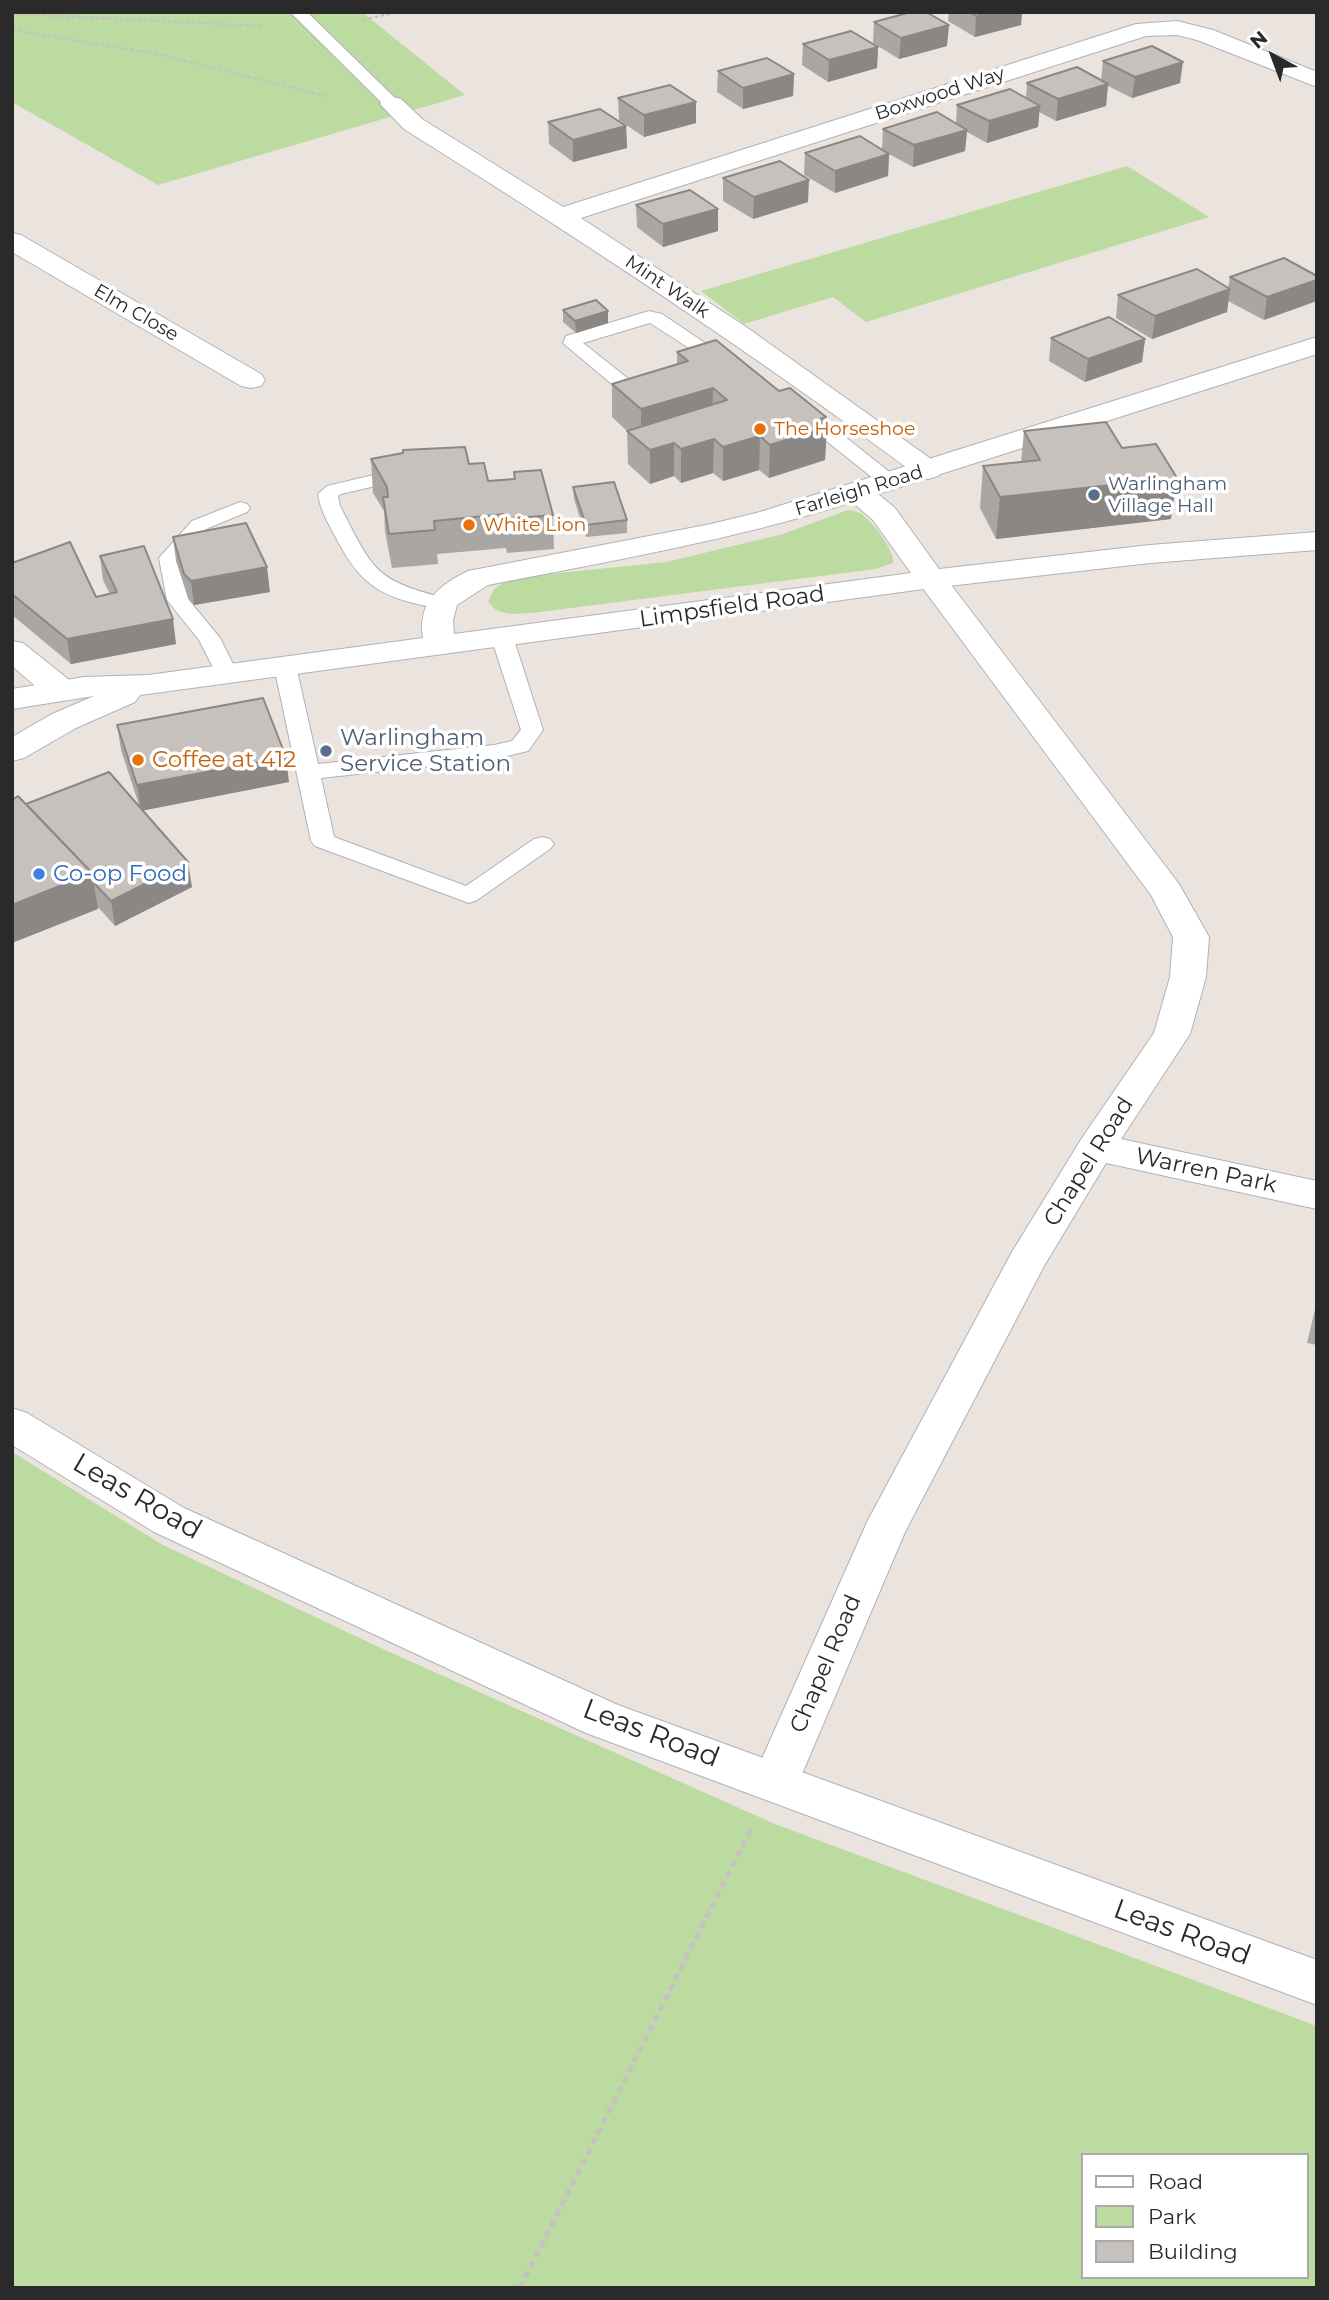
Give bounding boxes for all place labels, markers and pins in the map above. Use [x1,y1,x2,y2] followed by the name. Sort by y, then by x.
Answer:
[774,418,915,440] place label: The Horseshoe
[752,421,768,437] marker: The Horseshoe
[1108,473,1227,517] place label: Warlingham Village Hall
[1086,487,1102,503] marker: Warlingham Village Hall
[483,514,586,536] place label: White Lion
[461,517,477,533] marker: White Lion
[340,724,511,778] place label: Warlingham Service Station
[318,743,334,759] marker: Warlingham Service Station
[152,746,296,774] place label: Coffee at 412
[130,752,146,768] marker: Coffee at 412
[53,860,187,888] place label: Co-op Food
[31,866,47,882] marker: Co-op Food

